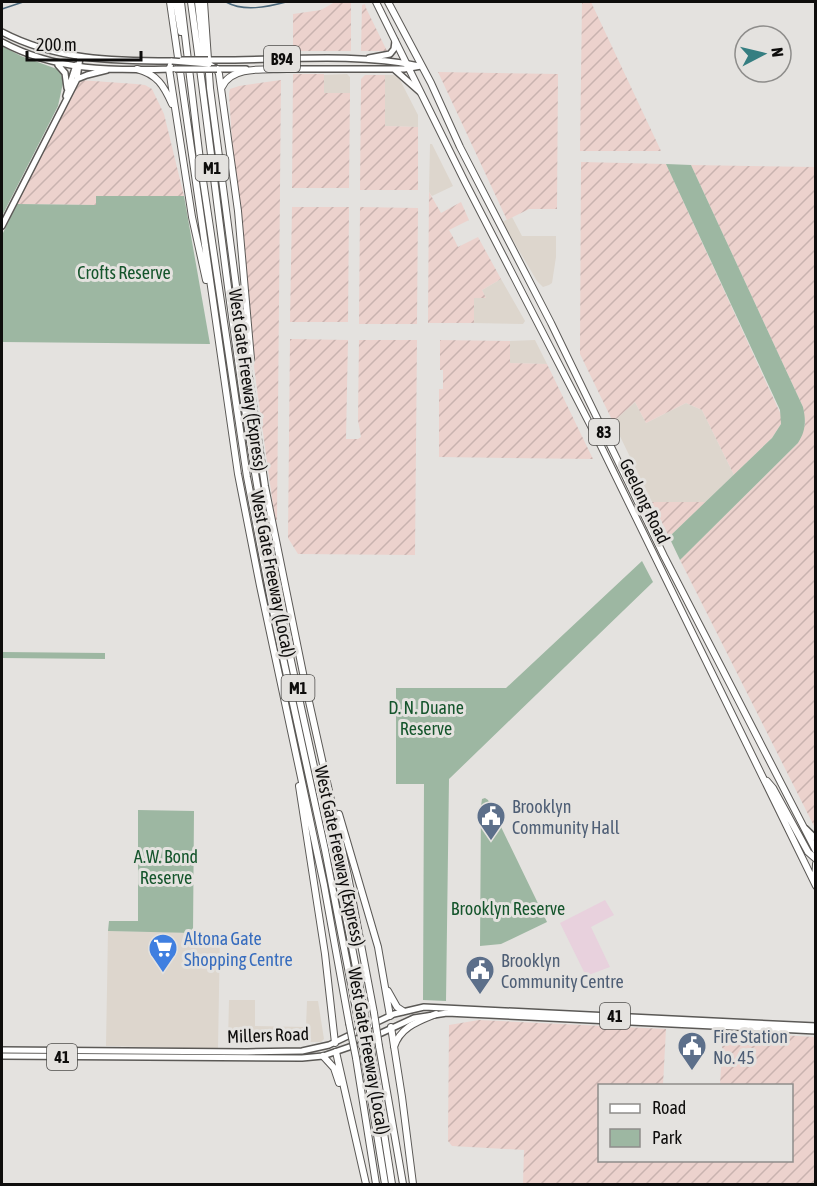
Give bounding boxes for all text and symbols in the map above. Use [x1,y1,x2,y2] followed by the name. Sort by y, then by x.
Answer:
[27,24,141,62] scale bar
[733,24,793,84] north arrow
[36,34,77,55] text: 200 m
[264,46,300,72] road number: B94
[768,46,787,58] text: N
[196,155,228,181] road number: M1
[77,262,171,283] park label: Crofts Reserve
[225,288,271,472] street label: West Gate Freeway (Express)
[589,419,619,445] road number: 83
[615,455,675,547] street label: Geelong Road
[247,489,299,659] street label: West Gate Freeway (Local)
[282,675,314,701] road number: M1
[388,697,464,739] park label: D. N. Duane Reserve
[311,764,369,948] street label: West Gate Freeway (Express)
[512,796,620,838] place label: Brooklyn Community Hall
[475,800,507,842] public building icon: Brooklyn Community Hall
[134,846,198,888] park label: A.W. Bond Reserve
[451,898,565,919] park label: Brooklyn Reserve
[184,928,293,970] place label: Altona Gate Shopping Centre
[147,932,179,974] supermarket icon: Altona Gate Shopping Centre
[501,950,624,992] place label: Brooklyn Community Centre
[464,954,496,996] public building icon: Brooklyn Community Centre
[344,966,394,1136] street label: West Gate Freeway (Local)
[600,1003,630,1029] road number: 41
[227,1023,309,1047] street label: Millers Road
[713,1026,788,1068] place label: Fire Station No. 45
[676,1030,708,1072] public building icon: Fire Station No. 45
[47,1044,77,1070] road number: 41
[598,1084,793,1162] legend
[652,1097,686,1118] text: Road
[652,1127,682,1148] text: Park

